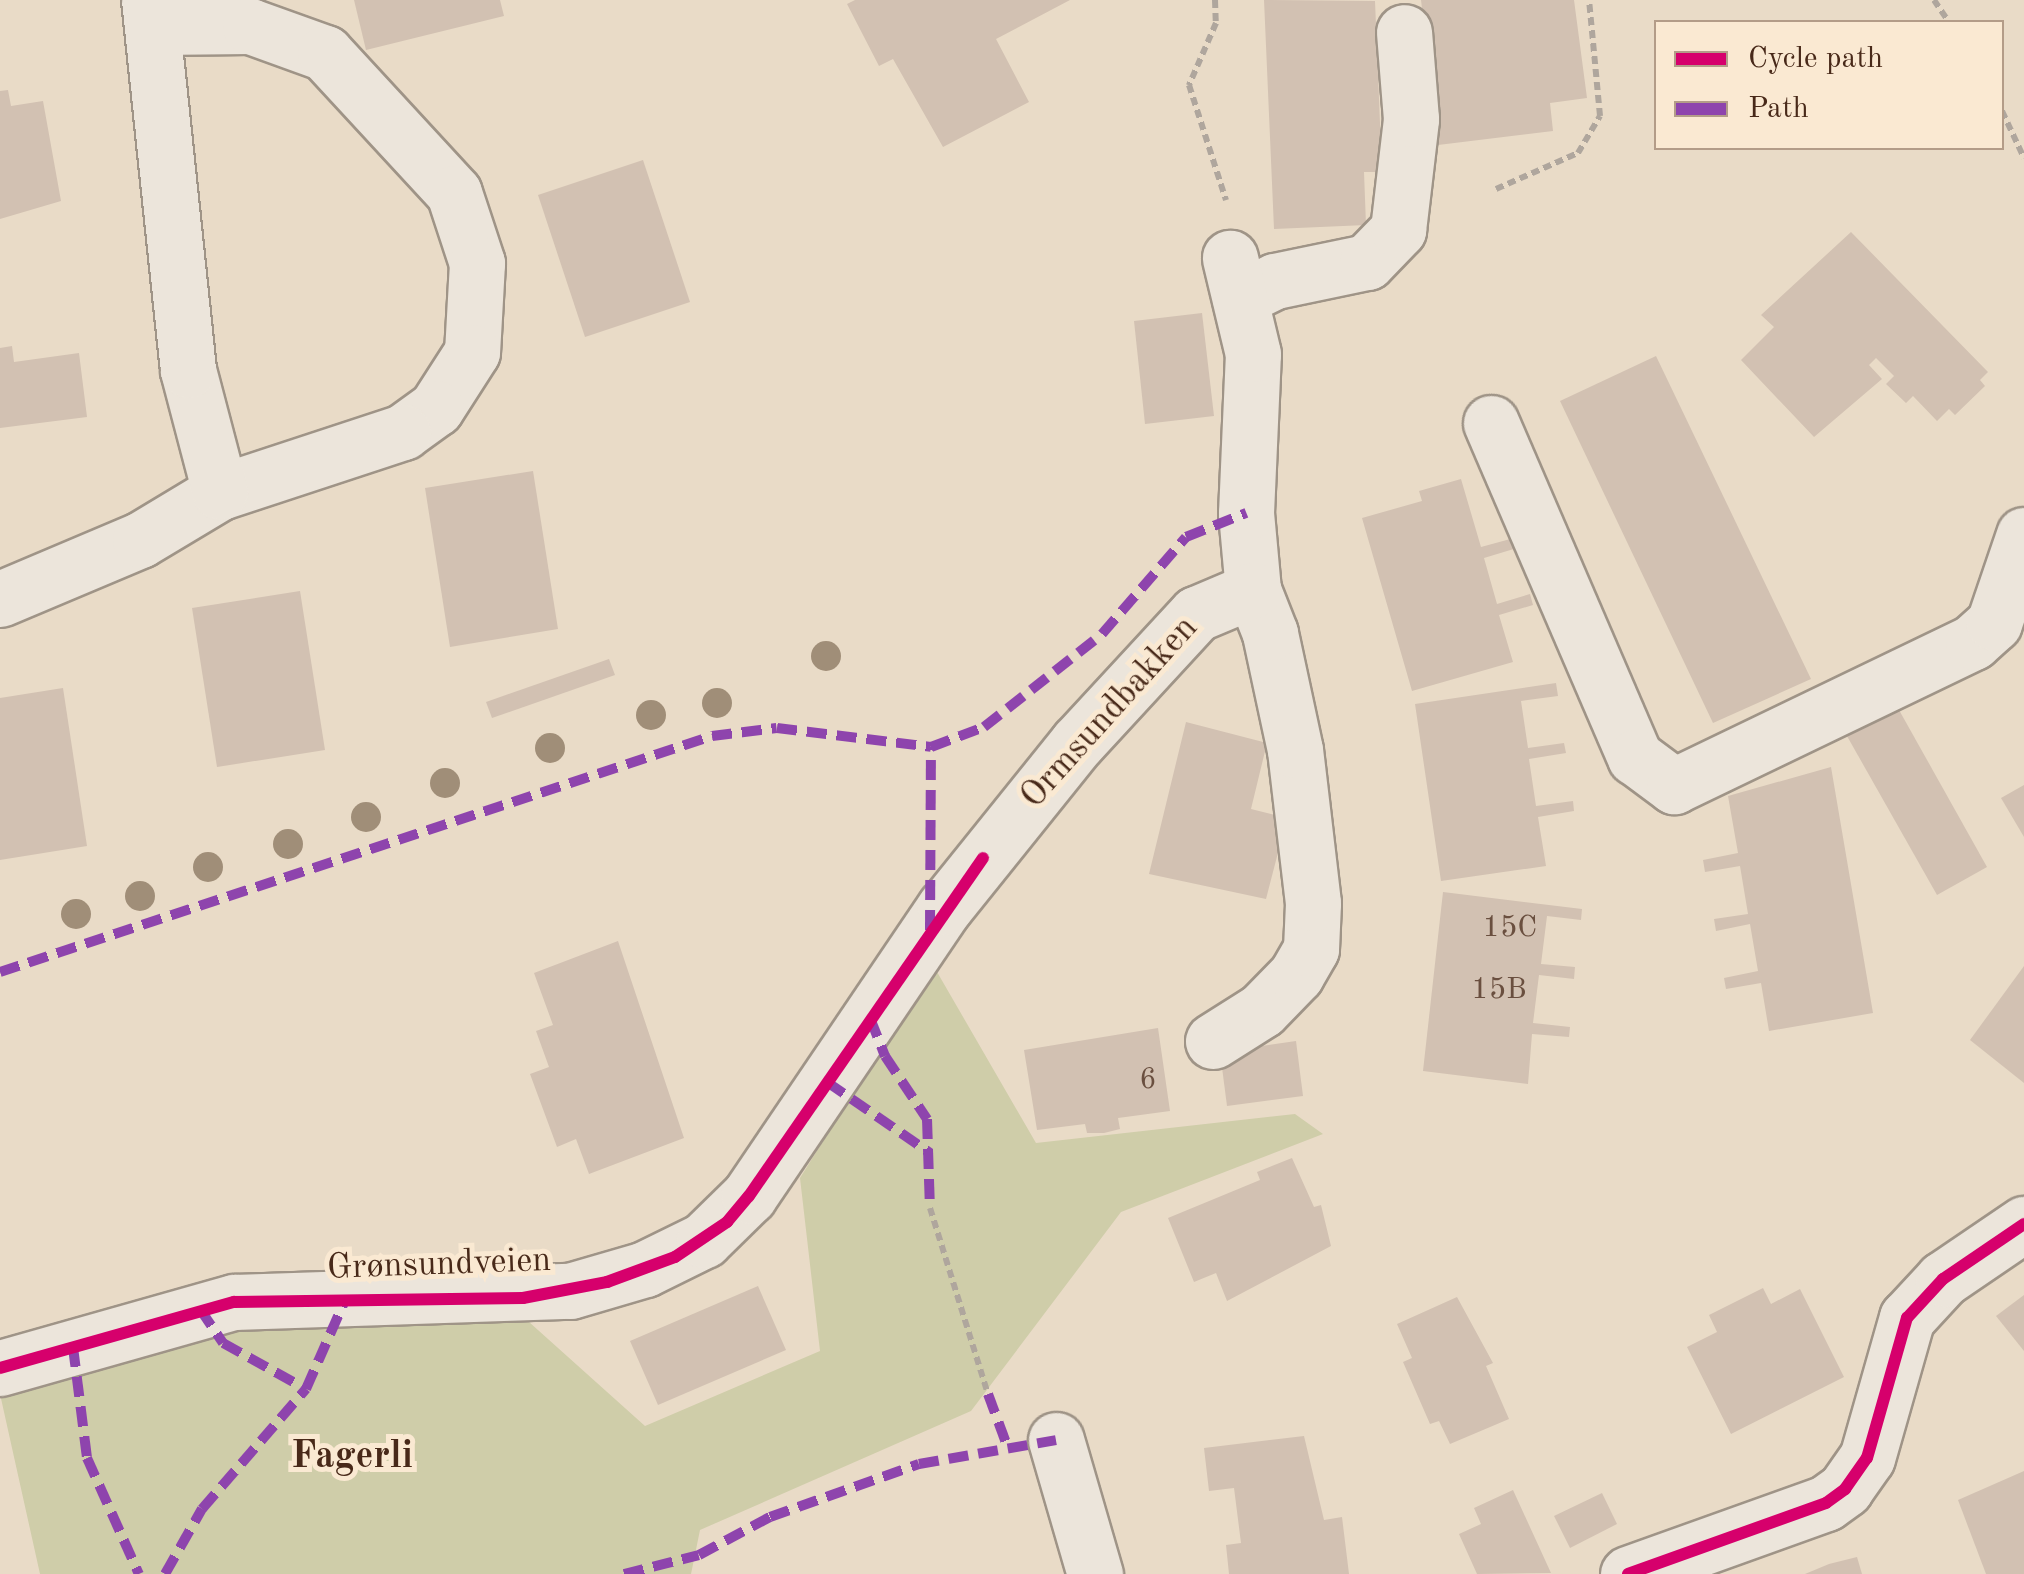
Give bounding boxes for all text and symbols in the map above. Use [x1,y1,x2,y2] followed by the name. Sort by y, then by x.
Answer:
[1654,20,2004,150] legend
[1748,44,1883,74] text: Cycle path
[1748,94,1809,124] text: Path
[1013,608,1207,818] street label: Ormsundbakken
[1483,910,1537,946] house number: 15C
[1471,972,1527,1008] house number: 15B
[1139,1062,1157,1098] house number: 6
[326,1240,552,1290] street label: Grønsundveien
[291,1435,413,1481] district label: Fagerli

